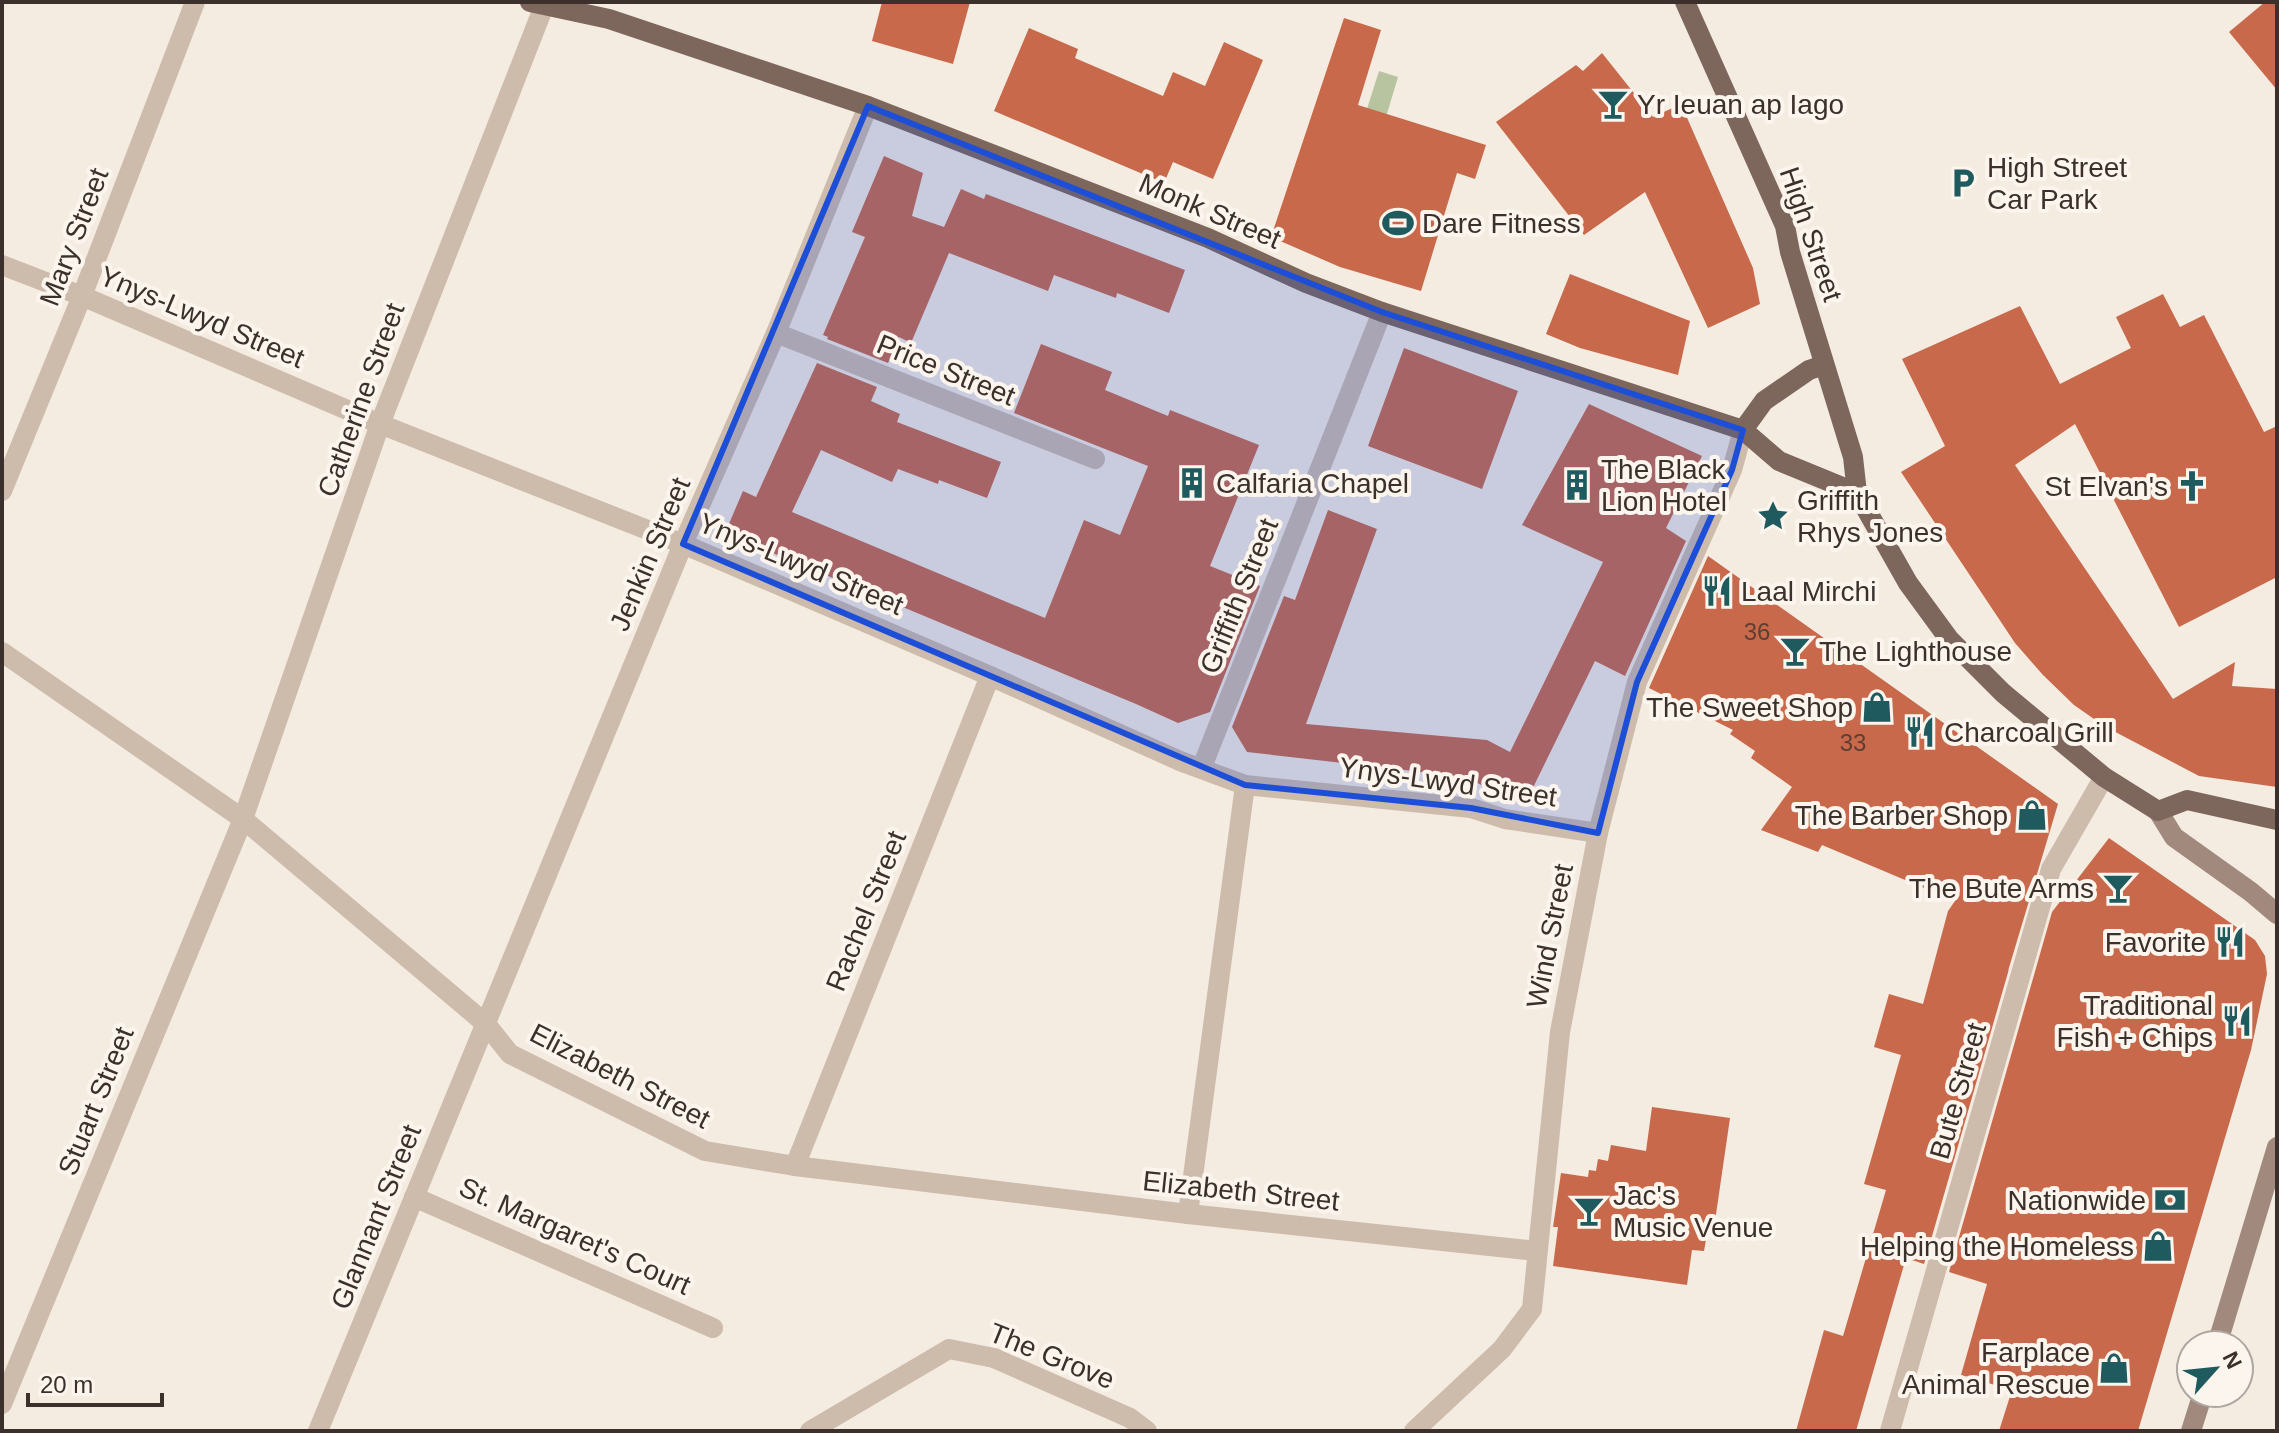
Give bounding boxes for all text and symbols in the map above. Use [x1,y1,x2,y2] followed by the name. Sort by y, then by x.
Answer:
[1596,87,1630,121] bar icon: Yr Ieuan ap Iago
[1637,89,1844,120] place label: Yr Ieuan ap Iago
[1987,152,2127,215] place label: High Street Car Park
[1774,163,1849,305] street label: High Street
[34,164,114,310] street label: Mary Street
[1946,166,1980,200] parking icon: High Street Car Park
[1134,167,1286,255] street label: Monk Street
[1381,206,1415,240] sports icon: Dare Fitness
[1422,208,1581,239] place label: Dare Fitness
[95,260,309,374] street label: Ynys-Lwyd Street
[312,299,411,501] street label: Catherine Street
[872,328,1020,412] street label: Price Street
[1601,454,1727,517] place label: The Black Lion Hotel
[1175,466,1209,500] building icon: Calfaria Chapel
[1216,468,1409,499] place label: Calfaria Chapel
[1560,468,1594,502] building icon: The Black Lion Hotel
[2175,469,2209,503] church icon: St Elvan's
[2044,471,2168,502] place label: St Elvan's
[604,473,696,635] street label: Jenkin Street
[1797,485,1943,548] place label: Griffith Rhys Jones
[1756,499,1790,533] place icon: Griffith Rhys Jones
[694,507,908,621] street label: Ynys-Lwyd Street
[1194,514,1284,678] street label: Griffith Street
[1700,574,1734,608] restaurant icon: Laal Mirchi
[1741,576,1876,607] place label: Laal Mirchi
[1744,618,1770,645] house number: 36
[1778,634,1812,668] bar icon: The Lighthouse
[1819,636,2012,667] place label: The Lighthouse
[1860,690,1894,724] shop icon: The Sweet Shop
[1646,692,1853,723] place label: The Sweet Shop
[1903,715,1937,749] restaurant icon: Charcoal Grill
[1944,717,2114,748] place label: Charcoal Grill
[1840,729,1866,756] house number: 33
[1337,751,1559,813] street label: Ynys-Lwyd Street
[2015,798,2049,832] shop icon: The Barber Shop
[1795,800,2008,831] place label: The Barber Shop
[820,826,912,995] street label: Rachel Street
[1521,861,1579,1011] street label: Wind Street
[2101,871,2135,905] bar icon: The Bute Arms
[1909,873,2094,904] place label: The Bute Arms
[2213,925,2247,959] restaurant icon: Favorite
[2105,927,2206,958] place label: Favorite
[2057,990,2213,1053] place label: Traditional Fish + Chips
[2220,1004,2254,1038] restaurant icon: Traditional Fish + Chips
[525,1017,715,1135] street label: Elizabeth Street
[1924,1019,1992,1163] street label: Bute Street
[52,1022,140,1180] street label: Stuart Street
[325,1120,427,1314] street label: Glannant Street
[1141,1165,1341,1217] street label: Elizabeth Street
[455,1171,696,1301] street label: St. Margaret's Court
[1613,1180,1773,1243] place label: Jac's Music Venue
[2153,1183,2187,1217] bank icon: Nationwide
[2007,1185,2146,1216] place label: Nationwide
[1572,1194,1606,1228] bar icon: Jac's Music Venue
[2141,1229,2175,1263] shop icon: Helping the Homeless
[1860,1231,2134,1262] place label: Helping the Homeless
[985,1317,1119,1395] street label: The Grove
[2175,1329,2255,1409] north arrow
[1902,1337,2090,1400] place label: Farplace Animal Rescue
[2218,1347,2247,1373] text: N
[2097,1351,2131,1385] shop icon: Farplace Animal Rescue
[28,1357,162,1407] scale bar
[40,1371,93,1398] text: 20 m

